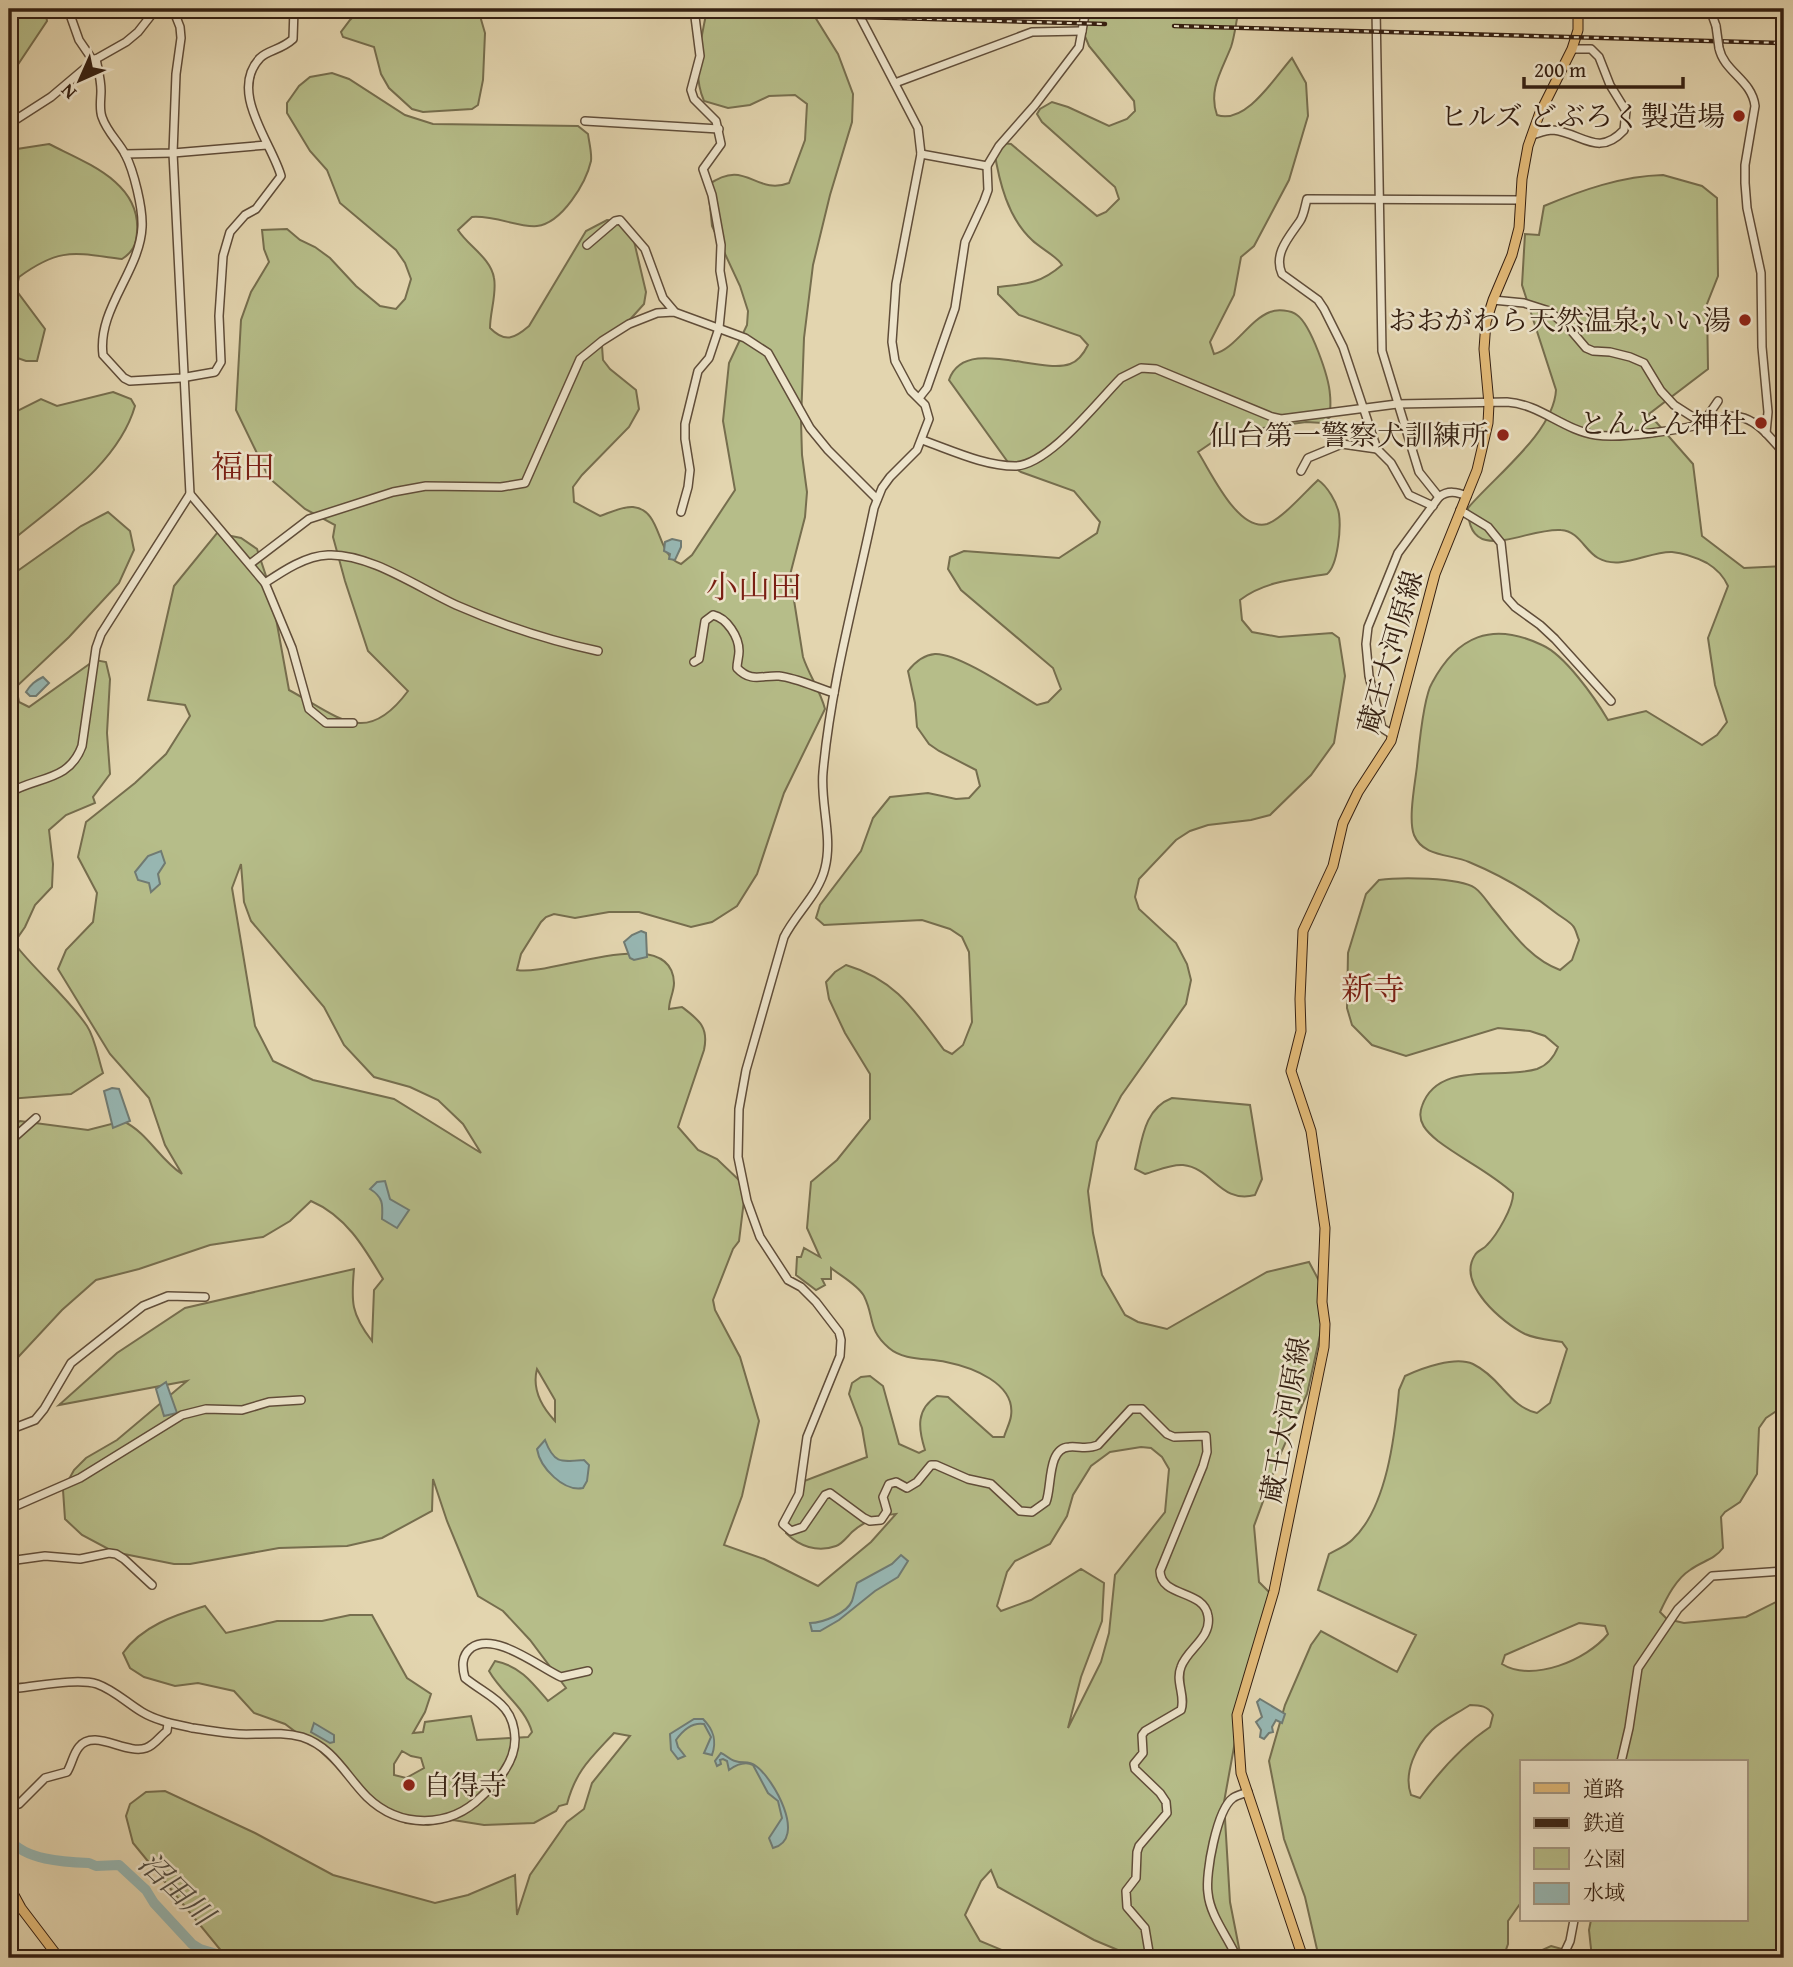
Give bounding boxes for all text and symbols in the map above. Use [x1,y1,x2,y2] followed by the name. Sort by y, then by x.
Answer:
[46,46,116,116] north arrow
[1524,46,1683,90] scale bar
[1534,54,1586,85] text: 200 m
[53,77,82,106] text: N
[1440,95,1725,136] place label: ヒルズ どぶろく製造場
[1731,108,1747,124] marker: ヒルズ どぶろく製造場
[1388,299,1731,340] place label: おおがわら天然温泉;いい湯
[1737,312,1753,328] marker: おおがわら天然温泉;いい湯
[1579,402,1747,443] place label: とんとん神社
[1209,414,1489,455] place label: 仙台第一警察犬訓練所
[1753,415,1769,431] marker: とんとん神社
[1495,427,1511,443] marker: 仙台第一警察犬訓練所
[211,443,275,490] district label: 福田
[706,563,802,610] district label: 小山田
[1347,565,1432,738] street label: 蔵王大河原線
[1341,965,1405,1012] district label: 新寺
[1250,1334,1319,1506] street label: 蔵王大河原線
[1520,1760,1748,1922] legend
[423,1764,507,1805] place label: 自得寺
[1583,1773,1625,1804] text: 道路
[401,1777,417,1793] marker: 自得寺
[1583,1807,1625,1838] text: 鉄道
[129,1841,227,1937] water label: 沼田川
[1583,1843,1625,1874] text: 公園
[1583,1877,1625,1908] text: 水域

